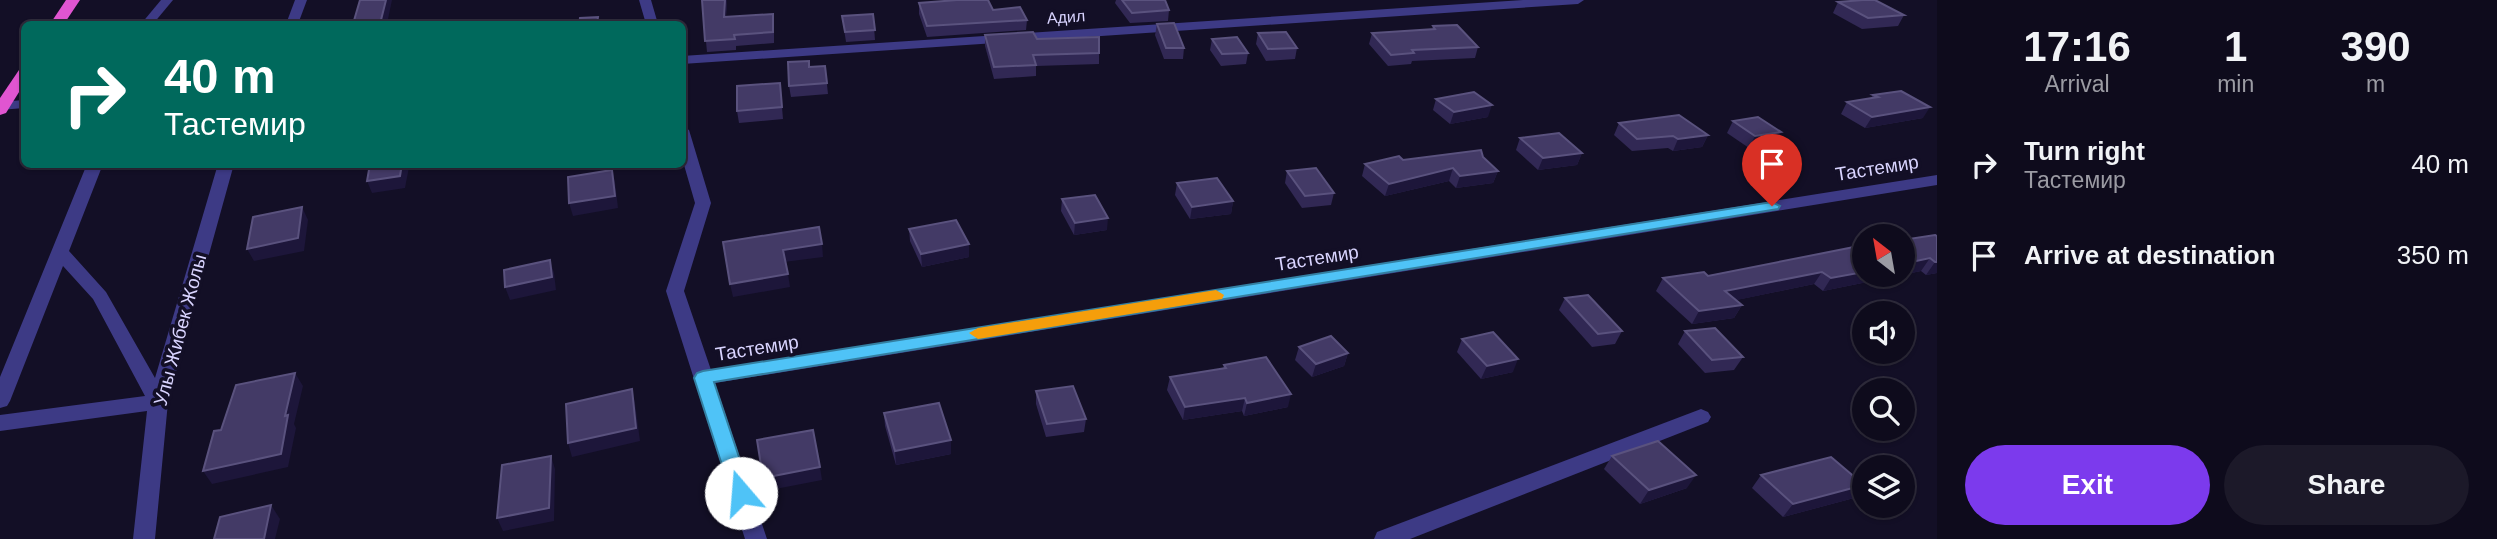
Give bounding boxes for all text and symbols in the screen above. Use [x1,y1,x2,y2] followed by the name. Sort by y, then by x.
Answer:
[1046,7,1086,27] street label: Адил
[2023,23,2131,70] text: 17:16
[2224,23,2247,70] text: 1
[2341,23,2411,70] text: 390
[49,49,140,140] icon: right
[164,49,276,103] text: 40 m
[2044,71,2110,97] text: Arrival
[2217,71,2254,97] text: min
[2366,71,2385,97] text: m
[164,106,306,142] text: Тастемир
[1742,134,1802,206] pin
[2024,136,2145,166] text: Turn right
[1753,145,1791,183] icon: arrive
[1965,146,2003,184] icon: right
[2411,149,2469,179] text: 40 m
[1834,151,1920,185] street label: Тастемир
[2024,167,2126,193] text: Тастемир
[1852,224,1914,287] north arrow
[1852,224,1915,518] map controls
[1965,237,2003,275] icon: arrive
[2024,240,2275,270] text: Arrive at destination
[2397,240,2469,270] text: 350 m
[1274,241,1360,275] street label: Тастемир
[150,252,210,408] street label: Улы Жибек Жолы
[1852,301,1915,364] button: sound
[714,331,800,365] street label: Тастемир
[1852,378,1915,441] button: search
[1965,445,2210,525] button: Exit
[2224,445,2469,525] button: Share
[1852,455,1915,518] button: layers
[704,456,778,530] position arrow

